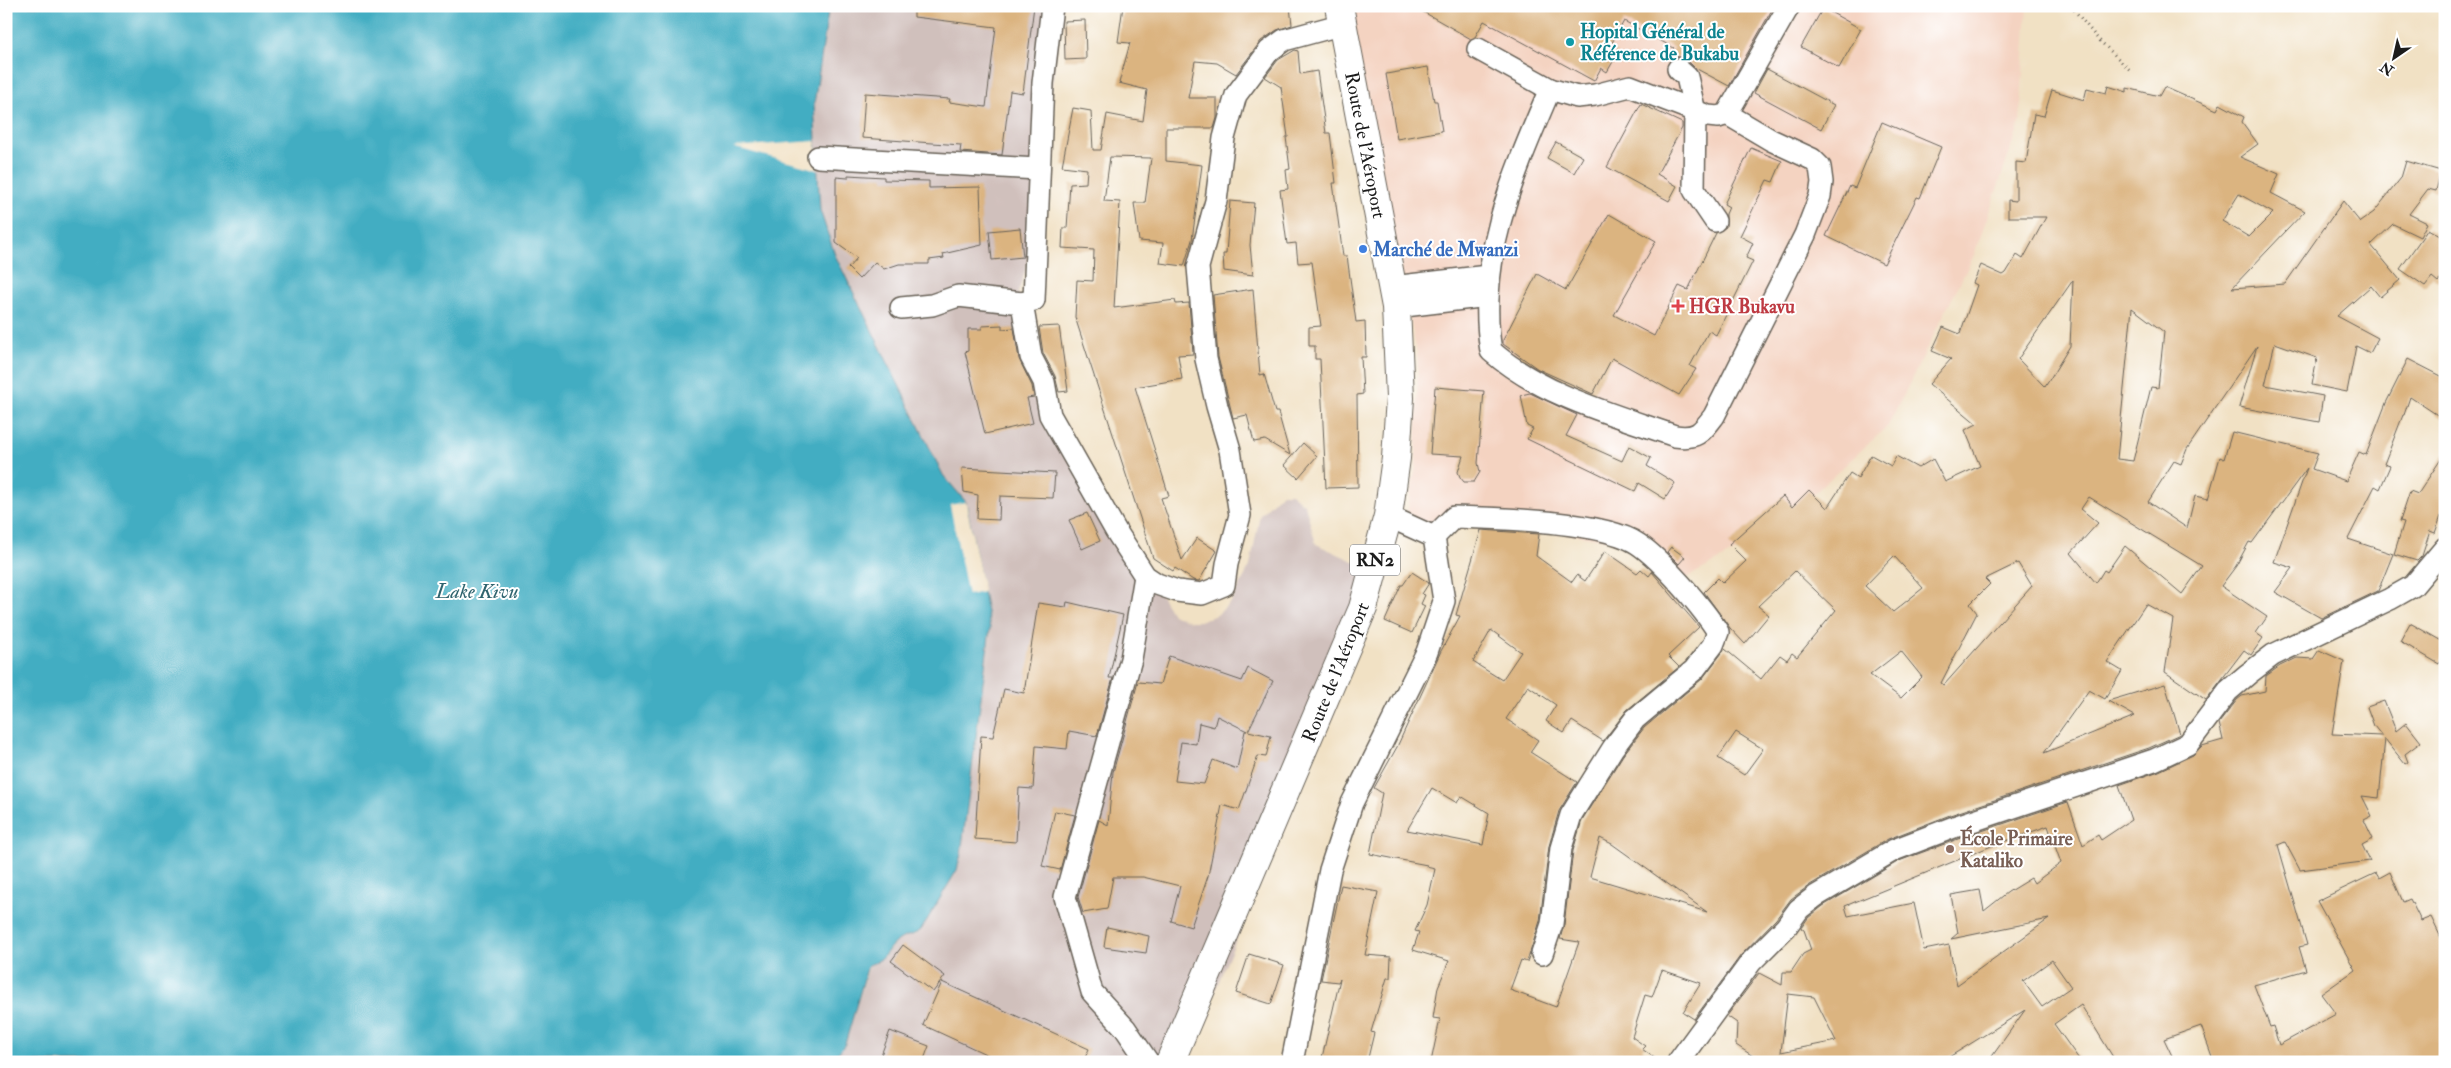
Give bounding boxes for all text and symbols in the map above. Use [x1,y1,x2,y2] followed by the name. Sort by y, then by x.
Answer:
[1580,20,1739,66] place label: Hopital Général de Référence de Bukabu
[2368,32,2418,82] north arrow
[1564,36,1576,48] marker: Hopital Général de Référence de Bukabu
[2377,58,2398,79] text: N
[1338,70,1391,221] street label: Route de l'Aéroport
[1372,238,1518,262] place label: Marché de Mwanzi
[1357,243,1369,255] marker: Marché de Mwanzi
[1689,295,1795,319] place label: HGR Bukavu
[1671,299,1685,313] marker: HGR Bukavu
[1350,544,1400,576] road number: RN2
[435,579,518,604] water label: Lake Kivu
[1297,599,1376,746] street label: Route de l'Aéroport
[1960,825,2073,873] place label: École Primaire Kataliko
[1944,843,1956,855] marker: École Primaire Kataliko

